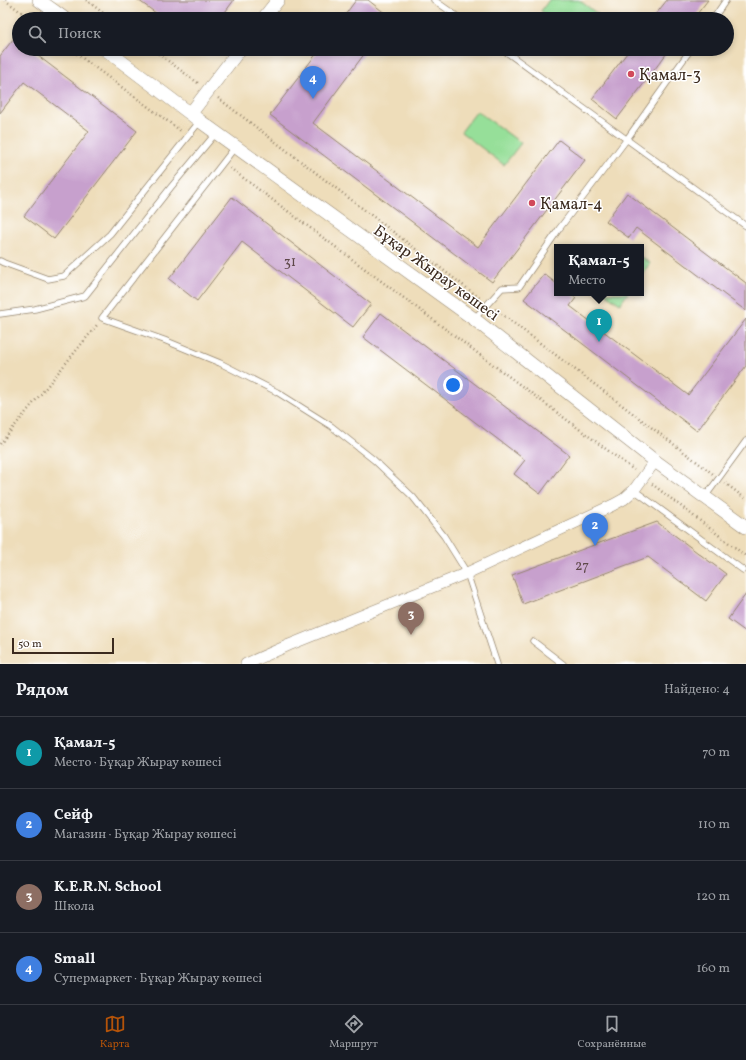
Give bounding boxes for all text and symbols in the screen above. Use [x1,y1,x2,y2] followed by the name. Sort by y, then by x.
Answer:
[12,12,734,56] search box
[26,23,48,45] icon: search
[58,24,101,45] text: Поиск
[639,65,701,87] place label: Қамал-3
[300,66,326,99] pin: 4
[626,69,636,79] marker: Қамал-3
[540,194,603,216] place label: Қамал-4
[527,198,537,208] marker: Қамал-4
[368,220,503,327] street label: Бұқар Жырау көшесі
[554,244,644,296] popup
[568,251,630,272] text: Қамал-5
[284,253,296,272] house number: 31
[568,272,606,290] text: Место
[586,309,612,342] pin: 1
[443,375,463,395] your location
[582,513,608,546] pin: 2
[575,557,589,576] house number: 27
[398,602,424,635] pin: 3
[12,636,114,655] scale bar
[18,637,42,652] text: 50 m
[16,679,69,702] text: Рядом
[664,681,730,699] text: Найдено: 4
[54,733,115,754] text: Қамал-5
[26,744,32,762] text: 1
[702,744,730,762] text: 70 m
[54,754,222,772] text: Место · Бұқар Жырау көшесі
[54,805,93,826] text: Сейф
[26,816,32,834] text: 2
[698,816,730,834] text: 110 m
[54,826,237,844] text: Магазин · Бұқар Жырау көшесі
[54,877,162,898] text: K.E.R.N. School
[26,888,32,906] text: 3
[696,888,730,906] text: 120 m
[54,898,94,916] text: Школа
[54,949,95,970] text: Small
[25,960,33,978] text: 4
[696,960,730,978] text: 160 m
[54,970,262,988] text: Супермаркет · Бұқар Жырау көшесі
[100,1013,130,1052] tab: Карта
[329,1013,378,1052] tab: Маршрут
[578,1013,646,1052] tab: Сохранённые

